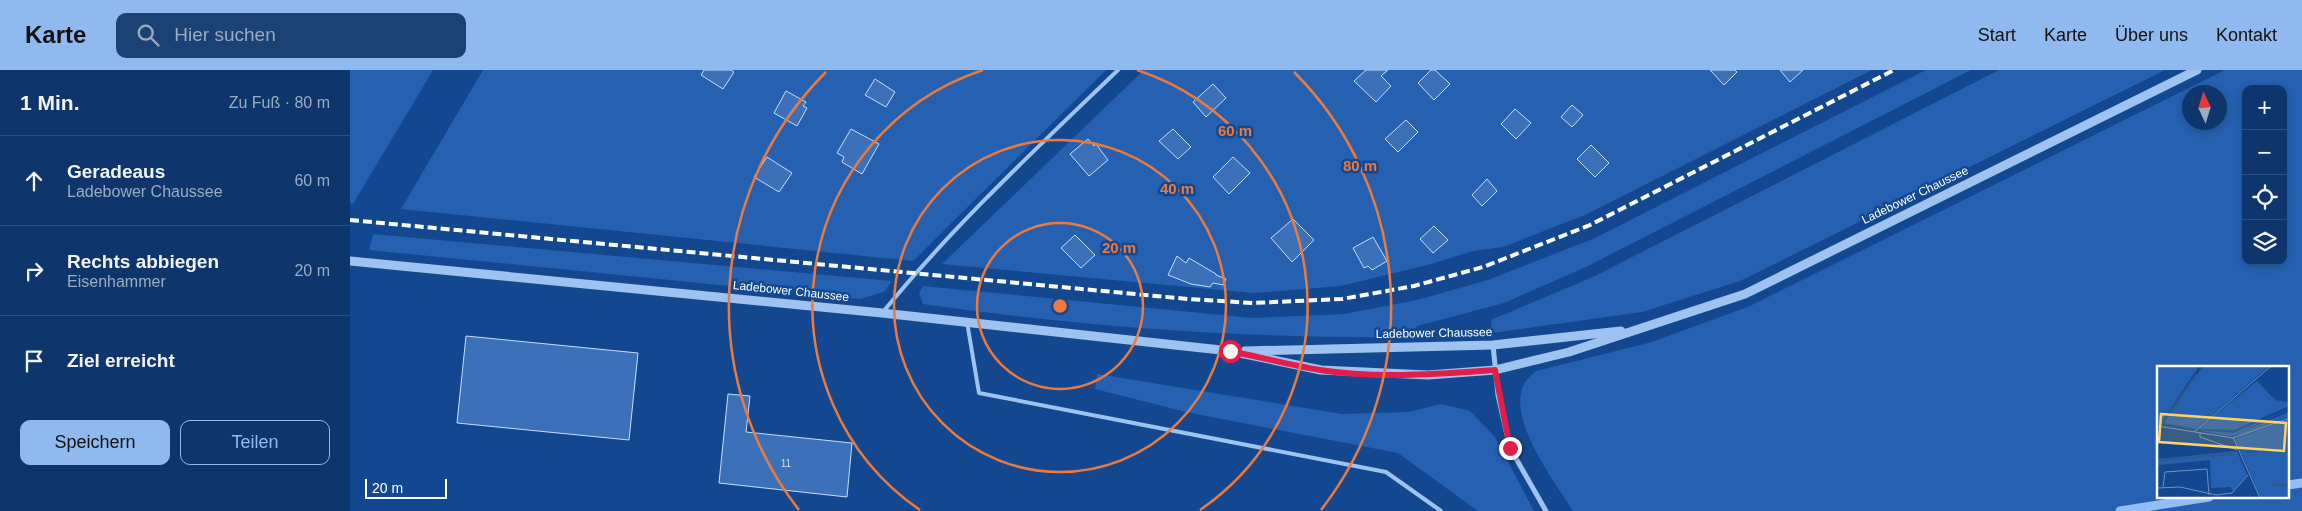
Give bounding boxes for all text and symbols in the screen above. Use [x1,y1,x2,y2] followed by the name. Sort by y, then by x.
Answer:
[116,13,466,58] search box
[25,21,86,48] text: Karte
[134,21,162,49] icon: search
[174,24,276,45] text: Hier suchen
[1978,25,2016,45] text: Start
[2044,25,2087,45] text: Karte
[2115,25,2188,45] text: Über uns
[2216,25,2277,45] text: Kontakt
[2182,85,2227,130] north arrow
[2242,85,2287,265] map controls
[2242,85,2287,130] button: +
[20,91,80,114] text: 1 Min.
[229,94,330,111] text: Zu Fuß · 80 m
[1218,122,1252,139] text: 60 m
[2242,130,2287,175] button: −
[1343,157,1377,174] text: 80 m
[67,161,165,182] text: Geradeaus
[1859,163,1971,227] street label: Ladebower Chaussee
[20,167,48,195] icon: ahead
[294,172,330,189] text: 60 m
[2242,175,2287,220] button: locate
[1160,180,1194,197] text: 40 m
[67,183,223,200] text: Ladebower Chaussee
[2242,220,2287,265] button: layers
[1102,239,1136,256] text: 20 m
[67,251,219,272] text: Rechts abbiegen
[20,257,48,285] icon: right
[294,262,330,279] text: 20 m
[67,273,166,290] text: Eisenhammer
[732,278,850,304] street label: Ladebower Chaussee
[1051,297,1069,315] centre of rings
[1376,325,1493,341] street label: Ladebower Chaussee
[1219,340,1242,363] route start
[20,347,48,375] icon: arrive
[67,350,175,371] text: Ziel erreicht
[2157,366,2290,498] inset map
[20,420,170,465] button: Speichern
[180,420,330,465] button: Teilen
[1499,437,1522,460] route end
[781,458,792,469] house number: 11
[365,476,448,499] scale bar
[372,480,403,496] text: 20 m

